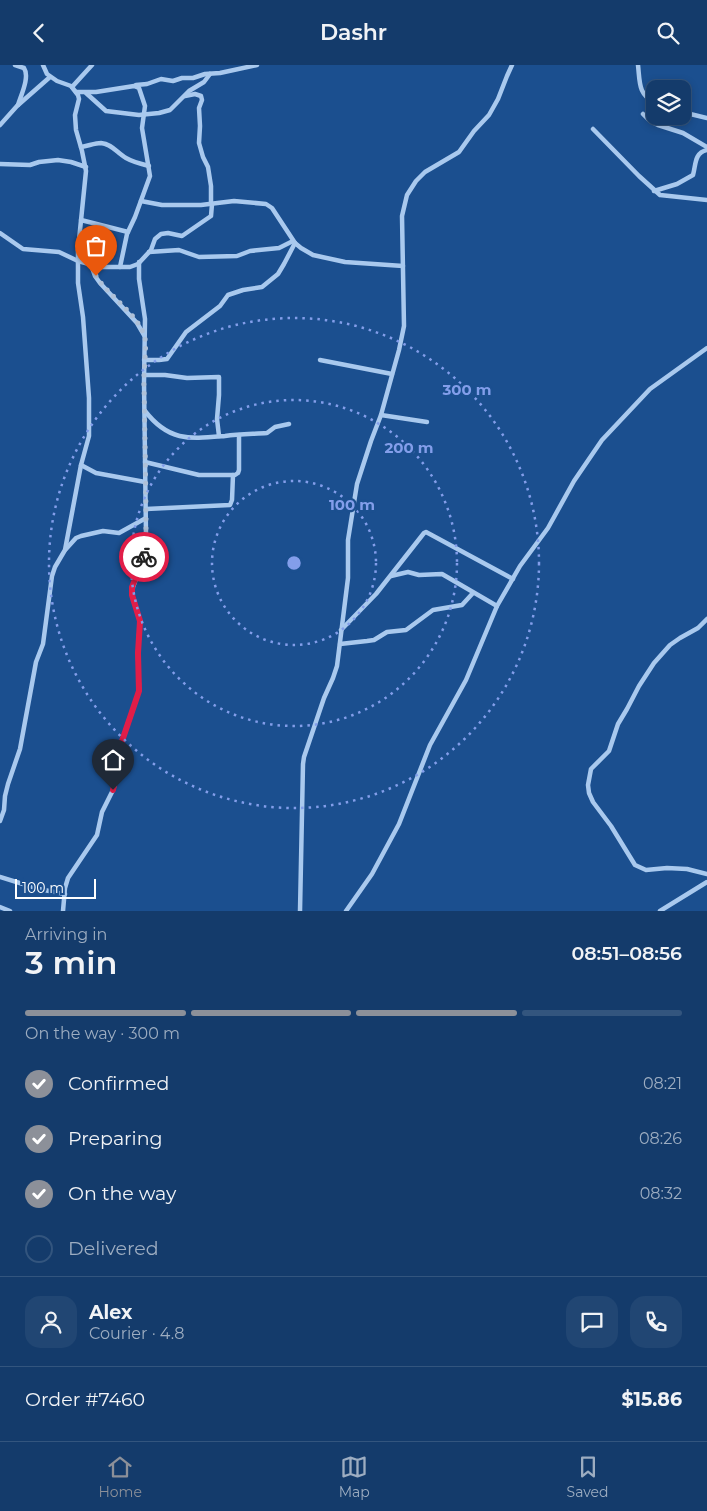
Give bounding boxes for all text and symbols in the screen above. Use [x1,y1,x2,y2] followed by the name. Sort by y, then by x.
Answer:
[25,19,53,47] icon: back
[320,19,387,46] text: Dashr
[654,19,682,47] icon: search
[646,80,691,125] map controls
[646,80,691,125] button: layers
[75,225,117,276] pin
[82,232,110,260] icon: bag
[441,380,492,399] text: 300 m
[384,438,434,457] text: 200 m
[329,495,375,514] text: 100 m
[119,532,169,582] courier
[130,543,158,571] icon: bike
[285,554,303,572] centre of rings
[92,739,134,790] pin
[99,746,127,774] icon: home
[15,876,96,899] scale bar
[22,879,64,897] text: 100 m
[25,925,107,944] text: Arriving in
[571,942,682,965] text: 08:51–08:56
[25,943,117,982] text: 3 min
[25,1024,180,1043] text: On the way · 300 m
[25,1070,53,1098] icon: check
[68,1072,169,1095] text: Confirmed
[643,1074,682,1093] text: 08:21
[25,1125,53,1153] icon: check
[68,1127,163,1150] text: Preparing
[639,1129,682,1148] text: 08:26
[25,1180,53,1208] icon: check
[68,1182,176,1205] text: On the way
[640,1184,682,1203] text: 08:32
[68,1237,159,1260] text: Delivered
[25,1296,77,1348] button: person
[566,1296,618,1348] button: chat
[630,1296,682,1348] button: phone
[89,1301,132,1324] text: Alex
[89,1324,185,1343] text: Courier · 4.8
[25,1388,145,1411] text: Order #7460
[622,1388,682,1411] text: $15.86
[98,1453,142,1501] tab: Home
[339,1453,370,1501] tab: Map
[567,1453,609,1501] tab: Saved

